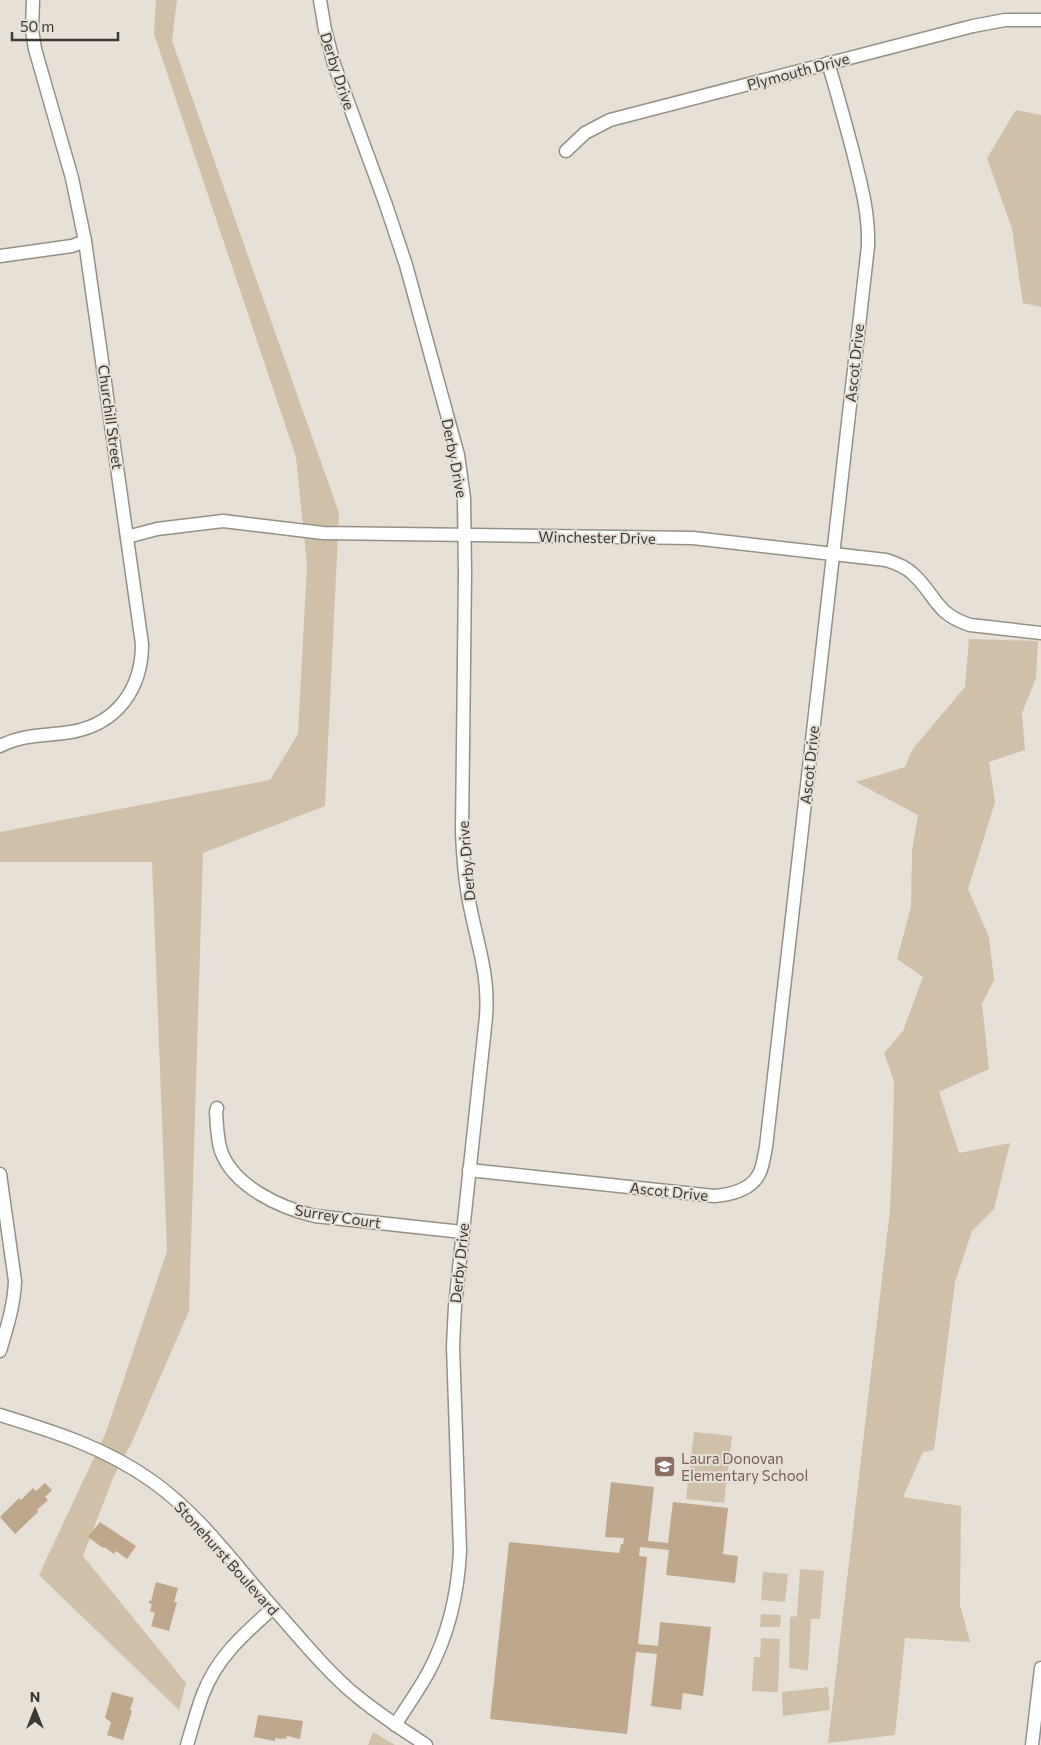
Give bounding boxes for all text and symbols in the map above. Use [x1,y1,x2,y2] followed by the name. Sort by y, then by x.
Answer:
[12,10,119,42] scale bar
[20,17,54,35] text: 50 m
[317,30,359,112] street label: Derby Drive
[745,49,851,93] street label: Plymouth Drive
[841,323,867,403] street label: Ascot Drive
[95,363,127,471] street label: Churchill Street
[438,417,472,499] street label: Derby Drive
[538,527,656,547] street label: Winchester Drive
[796,725,822,805] street label: Ascot Drive
[454,820,478,902] street label: Derby Drive
[629,1178,709,1204] street label: Ascot Drive
[294,1200,382,1232] street label: Surrey Court
[446,1222,472,1304] street label: Derby Drive
[681,1449,808,1484] place label: Laura Donovan Elementary School
[653,1455,677,1479] school or university icon: Laura Donovan Elementary School
[171,1497,283,1619] street label: Stonehurst Boulevard
[10,1685,60,1735] north arrow
[30,1688,40,1705] text: N

